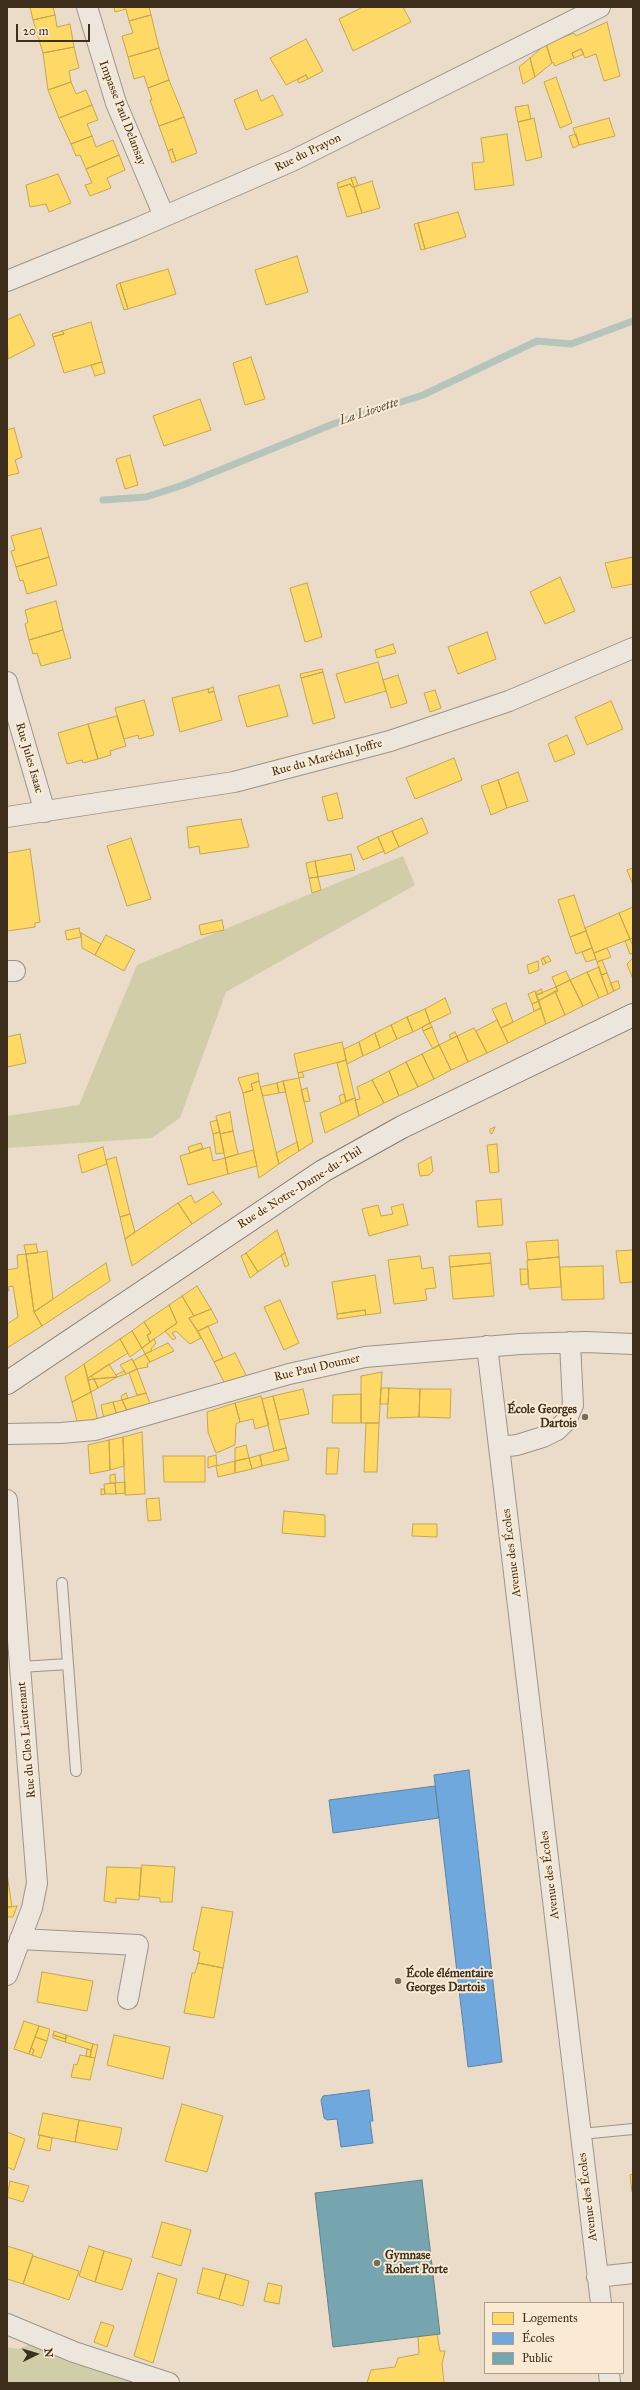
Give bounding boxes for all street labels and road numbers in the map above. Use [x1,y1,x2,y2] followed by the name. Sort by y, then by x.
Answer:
[95,59,149,167] street label: Impasse Paul Delansay
[273,131,343,175] street label: Rue du Prayon
[12,721,46,795] street label: Rue Jules Isaac
[270,736,384,780] street label: Rue du Maréchal Joffre
[235,1144,365,1232] street label: Rue de Notre-Dame-du-Thil
[273,1351,361,1385] street label: Rue Paul Doumer
[499,1508,525,1598] street label: Avenue des Écoles
[15,1681,39,1799] street label: Rue du Clos Lieutenant
[537,1830,563,1920] street label: Avenue des Écoles
[575,2152,601,2242] street label: Avenue des Écoles

